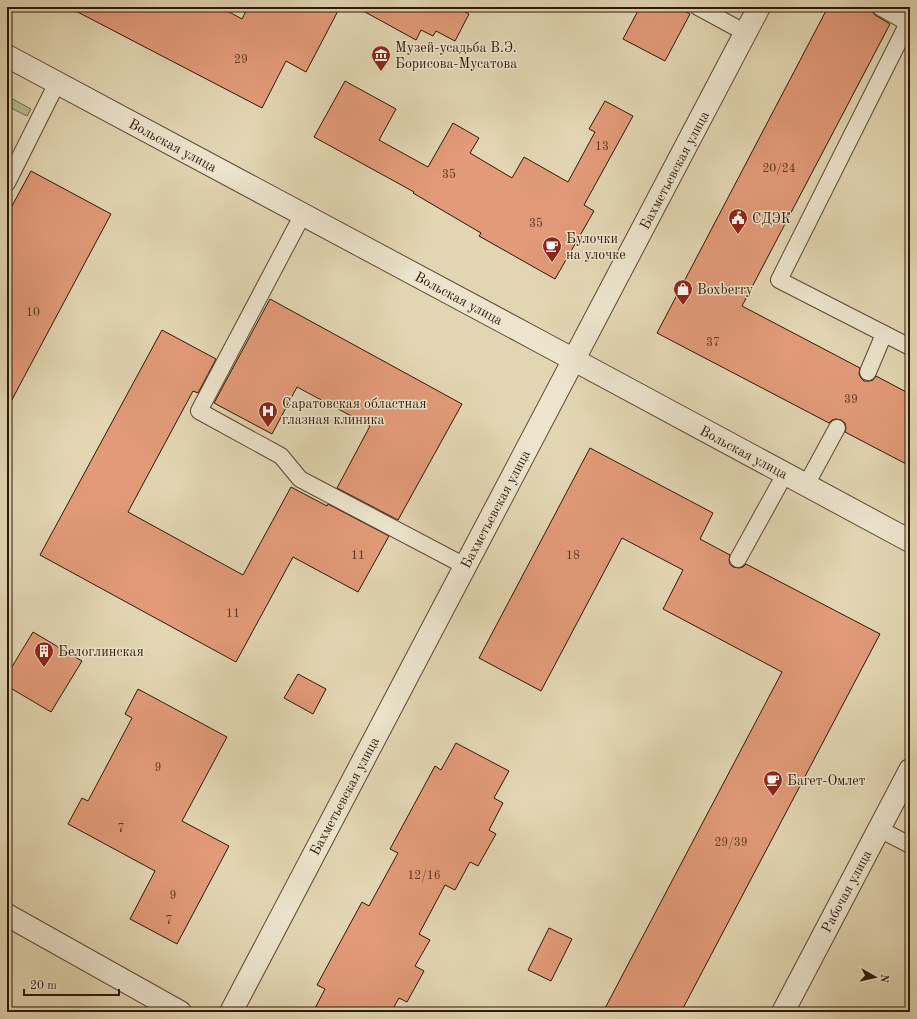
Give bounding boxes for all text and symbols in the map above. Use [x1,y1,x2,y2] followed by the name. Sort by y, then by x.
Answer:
[395,41,517,71] place label: Музей-усадьба В.Э. Борисова-Мусатова
[370,44,392,72] museum icon: Музей-усадьба В.Э. Борисова-Мусатова
[234,54,248,66] house number: 29
[638,109,712,232] street label: Бахметьевская улица
[126,117,219,175] street label: Вольская улица
[595,141,609,153] house number: 13
[762,163,796,175] house number: 20/24
[442,168,456,181] house number: 35
[727,207,749,235] public building icon: СДЭК
[752,212,791,226] place label: СДЭК
[529,217,543,230] house number: 35
[566,232,626,262] place label: Булочки на улочке
[541,235,563,263] cafe icon: Булочки на улочке
[412,270,505,328] street label: Вольская улица
[672,278,694,306] shop icon: Boxberry
[697,283,754,297] place label: Boxberry
[26,307,40,319] house number: 10
[706,337,720,349] house number: 37
[844,394,858,406] house number: 39
[282,397,426,427] place label: Саратовская областная глазная клиника
[257,400,279,428] hospital icon: Саратовская областная глазная клиника
[697,424,790,482] street label: Вольская улица
[459,448,533,571] street label: Бахметьевская улица
[351,550,365,562] house number: 11
[566,550,580,562] house number: 18
[226,608,240,620] house number: 11
[33,640,55,668] building icon: Белоглинская
[58,645,144,659] place label: Белоглинская
[308,735,382,858] street label: Бахметьевская улица
[155,762,161,774] house number: 9
[762,769,784,797] cafe icon: Багет-Омлет
[787,774,866,788] place label: Багет-Омлет
[118,823,124,835] house number: 7
[714,837,748,849] house number: 29/39
[819,848,875,935] street label: Рабочая улица
[407,870,441,882] house number: 12/16
[170,890,176,902] house number: 9
[166,915,172,927] house number: 7
[855,957,895,997] north arrow
[24,971,119,997] scale bar
[877,973,889,984] text: N
[30,980,57,992] text: 20 m

